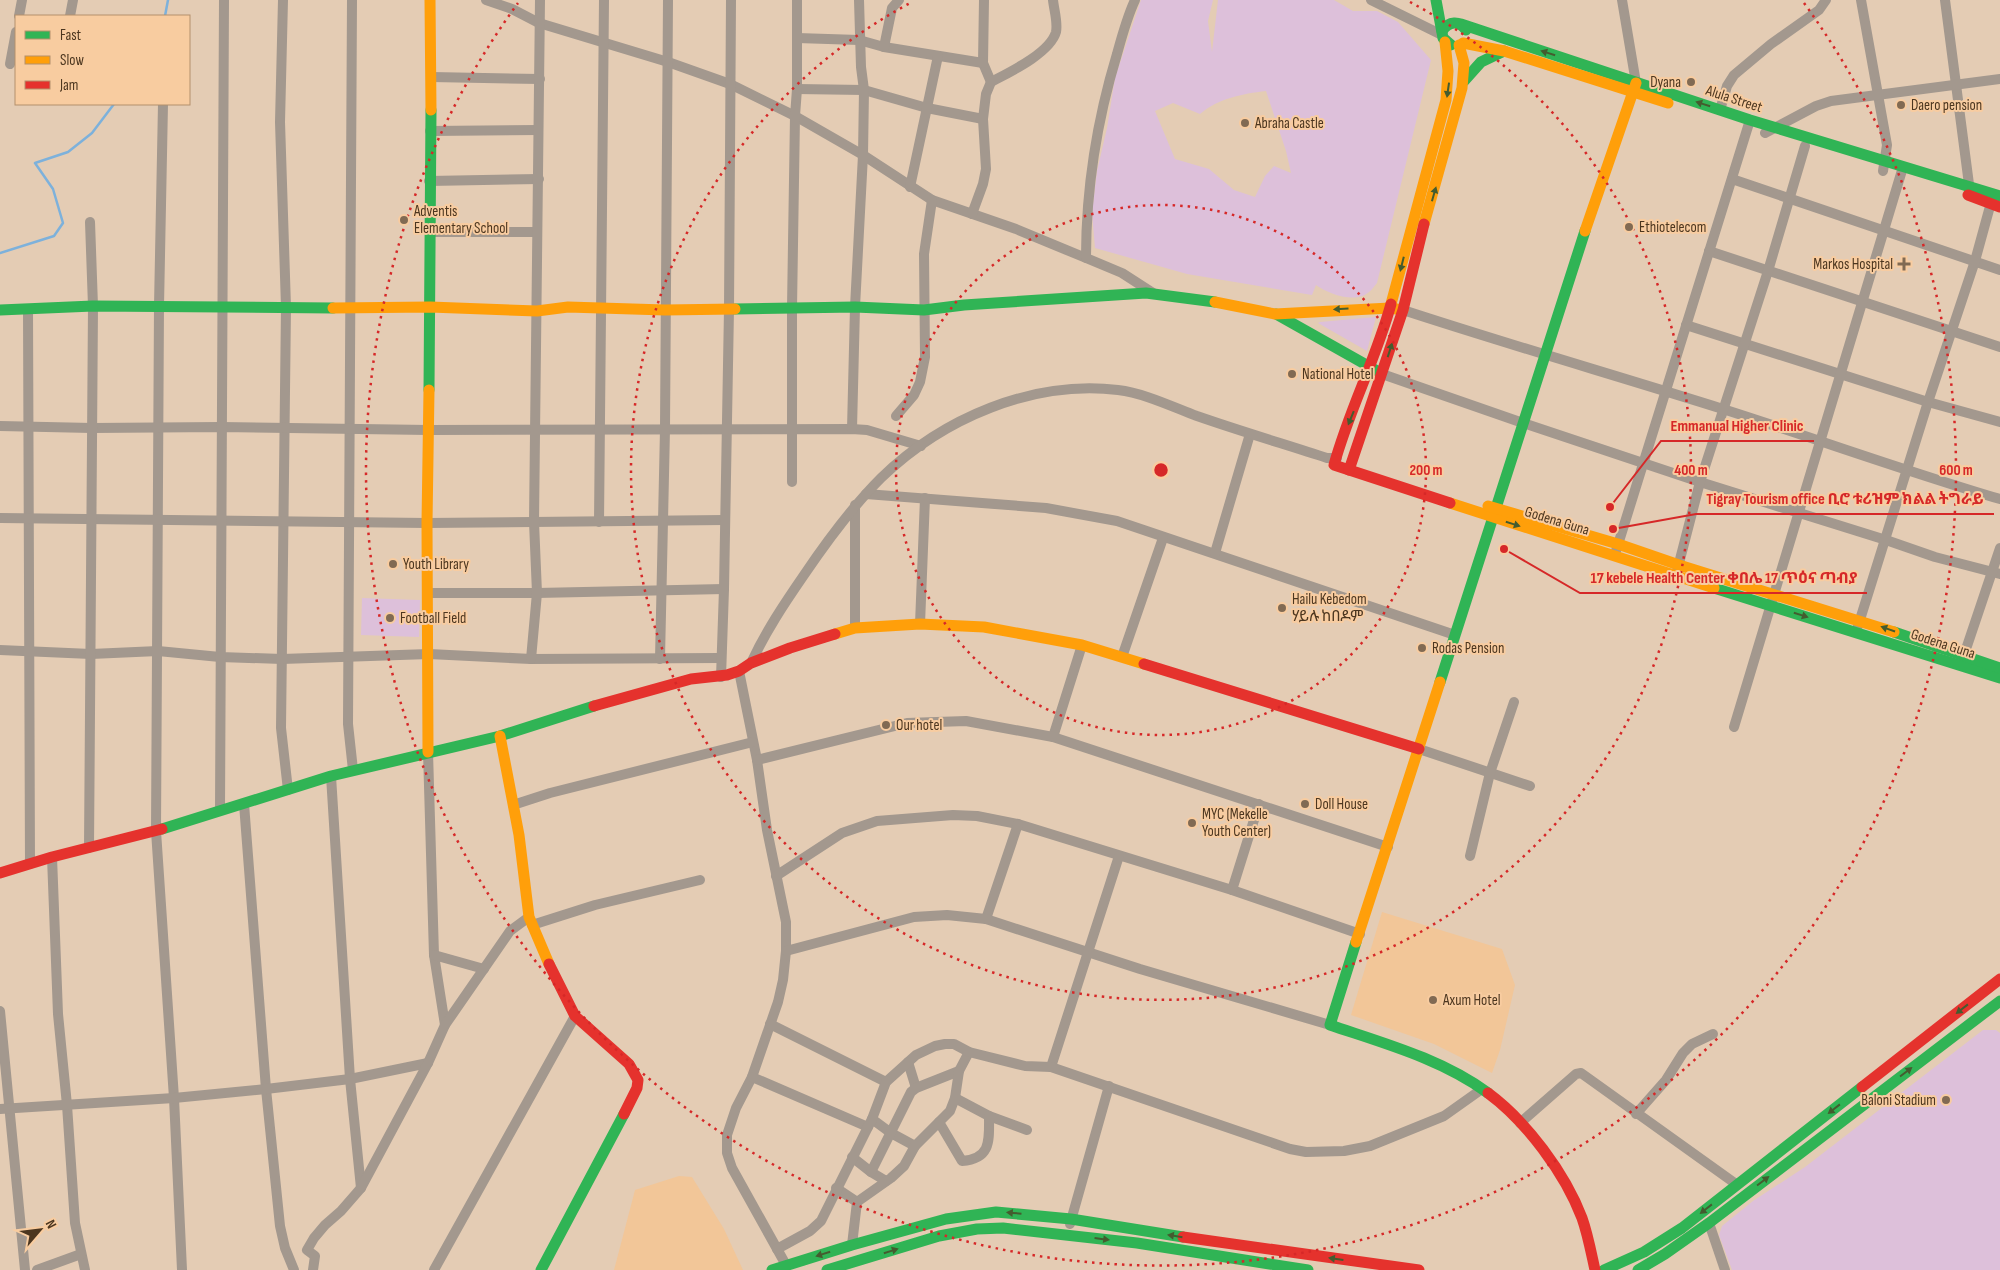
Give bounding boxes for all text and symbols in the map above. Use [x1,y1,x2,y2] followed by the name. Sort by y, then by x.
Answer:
[15,15,190,105] legend
[60,26,82,45] text: Fast
[1541,49,1556,57] one-way arrow
[60,51,84,70] text: Slow
[1650,73,1681,92] place label: Dyana
[59,76,78,95] text: Jam
[1685,76,1697,88] marker: Dyana
[1702,81,1765,117] street label: Alula Street
[1444,82,1452,98] one-way arrow
[1911,96,1982,115] place label: Daero pension
[1895,99,1907,111] marker: Daero pension
[1695,100,1710,108] one-way arrow
[1254,114,1324,133] place label: Abraha Castle
[1239,117,1251,129] marker: Abraha Castle
[1430,186,1438,201] one-way arrow
[413,202,508,238] place label: Adventis Elementary School
[398,214,410,226] marker: Adventis Elementary School
[1639,218,1706,237] place label: Ethiotelecom
[1623,221,1635,233] marker: Ethiotelecom
[1813,255,1893,274] place label: Markos Hospital
[1397,256,1405,271] one-way arrow
[1897,257,1911,271] marker: Markos Hospital
[1333,306,1349,314] one-way arrow
[1386,342,1394,357] one-way arrow
[1302,365,1374,384] place label: National Hotel
[1286,368,1298,380] marker: National Hotel
[1661,410,1814,441] callout: Emmanual Higher Clinic
[1346,411,1354,425] one-way arrow
[1670,417,1804,436] text: Emmanual Higher Clinic
[1152,461,1170,479] centre of rings
[1409,461,1443,480] text: 200 m
[1674,461,1708,480] text: 400 m
[1939,461,1973,480] text: 600 m
[1696,483,1994,514] callout: Tigray Tourism office ቢሮ ቱሪዝም ክልል ትግራይ
[1706,490,1984,509] text: Tigray Tourism office ቢሮ ቱሪዝም ክልል ትግራይ
[1522,502,1592,540] street label: Godena Guna
[1506,520,1521,528] one-way arrow
[403,555,469,574] place label: Youth Library
[387,558,399,570] marker: Youth Library
[1580,562,1867,593] callout: 17 kebele Health Center ቀበሌ 17 ጥዕና ጣብያ
[1591,569,1858,588] text: 17 kebele Health Center ቀበሌ 17 ጥዕና ጣብያ
[1292,590,1367,626] place label: Hailu Kebedom ሃይሉ ከበዶም
[1276,602,1288,614] marker: Hailu Kebedom ሃይሉ ከበዶም
[400,609,466,628] place label: Football Field
[384,612,396,624] marker: Football Field
[1794,612,1809,620] one-way arrow
[1880,625,1895,633] one-way arrow
[1908,625,1978,663] street label: Godena Guna
[1432,639,1504,658] place label: Rodas Pension
[1416,642,1428,654] marker: Rodas Pension
[896,716,942,735] place label: Our hotel
[880,719,892,731] marker: Our hotel
[1315,795,1368,814] place label: Doll House
[1299,798,1311,810] marker: Doll House
[1202,805,1271,841] place label: MYC (Mekelle Youth Center)
[1186,817,1198,829] marker: MYC (Mekelle Youth Center)
[1442,991,1501,1010] place label: Axum Hotel
[1427,994,1439,1006] marker: Axum Hotel
[1955,1003,1968,1014] one-way arrow
[1899,1067,1913,1077] one-way arrow
[1861,1091,1936,1110] place label: Baloni Stadium
[1940,1094,1952,1106] marker: Baloni Stadium
[1827,1103,1840,1114] one-way arrow
[1756,1176,1769,1187] one-way arrow
[1699,1204,1713,1214] one-way arrow
[15,1205,65,1255] north arrow
[1006,1209,1022,1217] one-way arrow
[42,1217,60,1231] text: N
[1167,1231,1183,1239] one-way arrow
[1095,1235,1111,1243] one-way arrow
[884,1247,899,1255] one-way arrow
[815,1251,830,1258] one-way arrow
[1328,1255,1344,1263] one-way arrow

